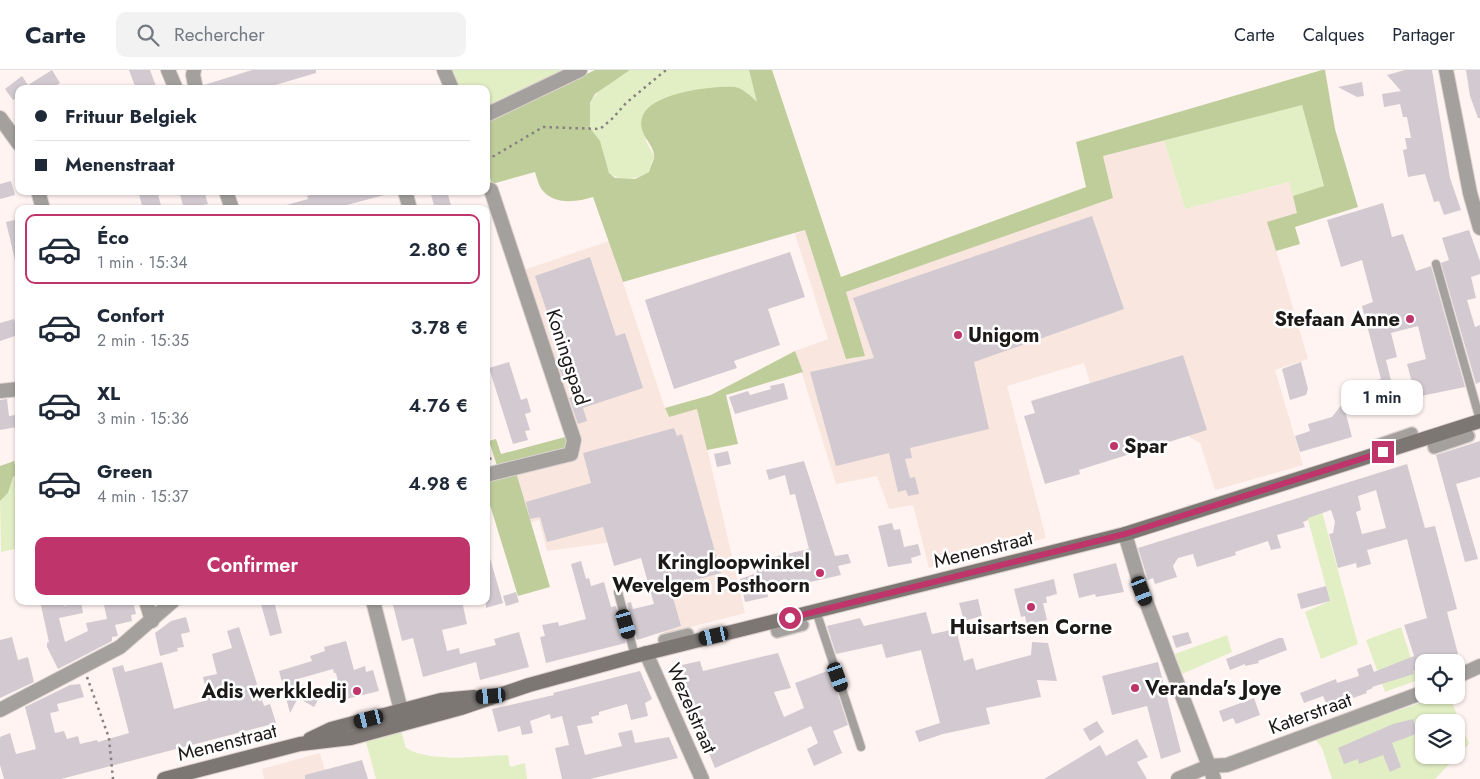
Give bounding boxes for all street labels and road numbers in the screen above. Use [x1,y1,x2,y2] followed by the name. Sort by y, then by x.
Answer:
[538,305,597,409] street label: Koningspad
[930,523,1036,576] street label: Menenstraat
[659,659,724,758] street label: Wezelstraat
[1265,685,1356,742] street label: Katerstraat
[174,716,280,769] street label: Menenstraat

